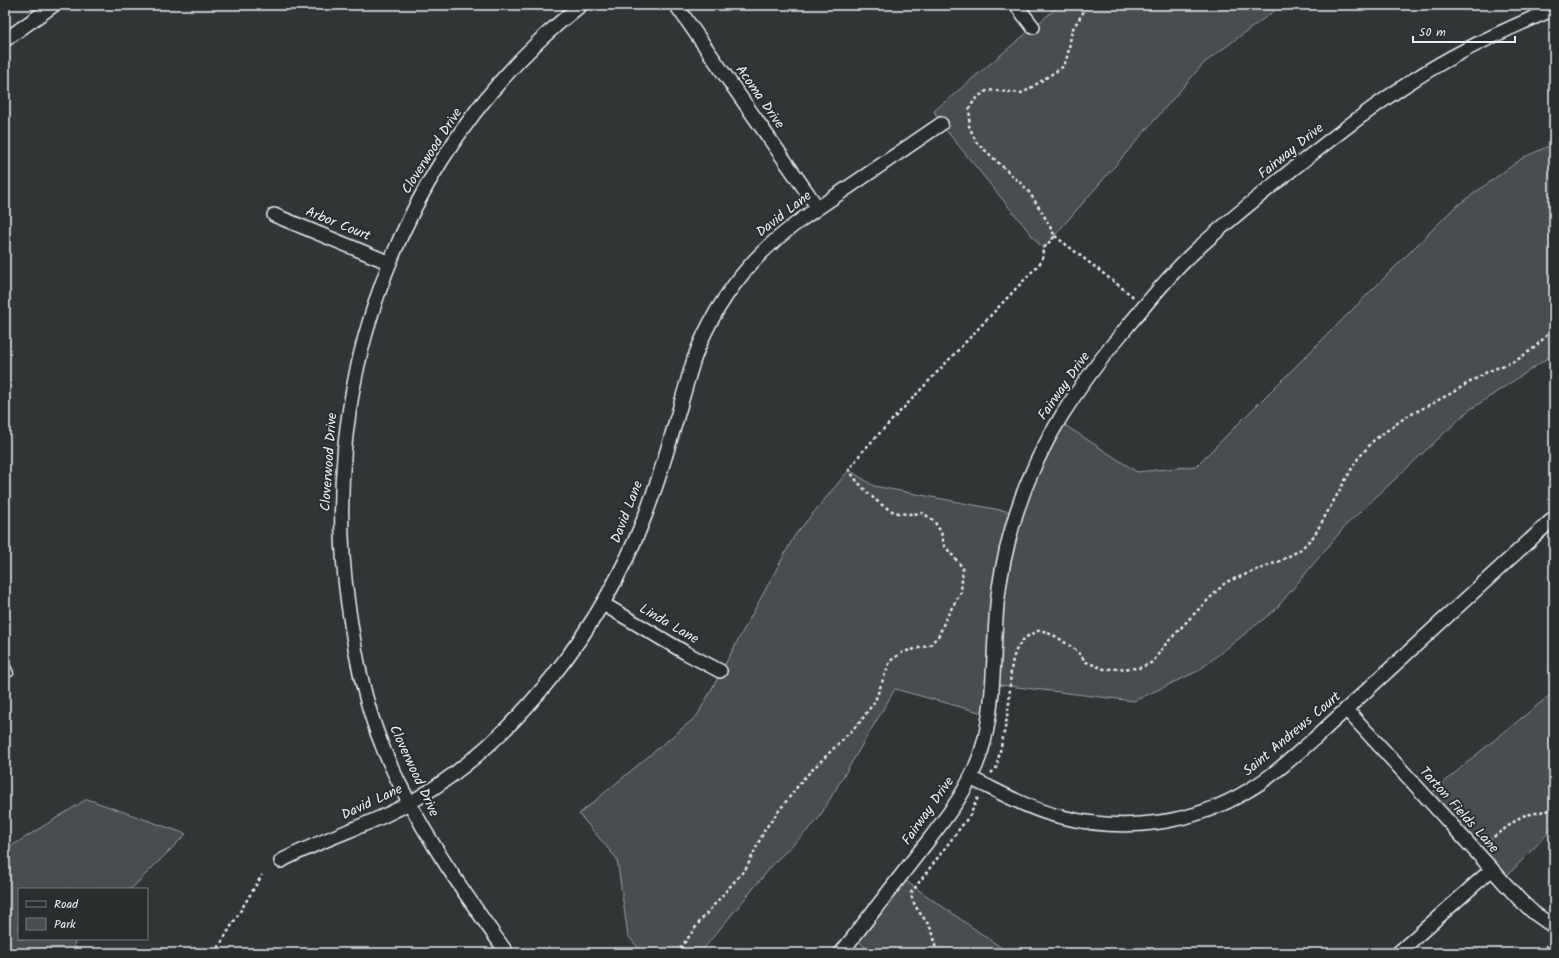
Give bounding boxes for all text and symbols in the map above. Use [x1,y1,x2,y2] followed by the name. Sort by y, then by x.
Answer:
[1413,18,1515,44] scale bar
[1419,23,1446,42] text: 50 m
[730,61,791,134] street label: Acoma Drive
[396,103,469,198] street label: Cloverwood Drive
[1253,117,1329,184] street label: Fairway Drive
[751,185,817,243] street label: David Lane
[302,201,374,247] street label: Arbor Court
[1032,347,1096,425] street label: Fairway Drive
[315,411,343,512] street label: Cloverwood Drive
[605,477,649,546] street label: David Lane
[635,598,704,650] street label: Linda Lane
[1238,686,1346,782] street label: Saint Andrews Court
[383,722,445,821] street label: Cloverwood Drive
[1414,762,1505,859] street label: Tarton Fields Lane
[896,772,960,850] street label: Fairway Drive
[338,778,407,826] street label: David Lane
[18,888,148,940] legend
[54,895,79,914] text: Road
[54,915,76,934] text: Park

